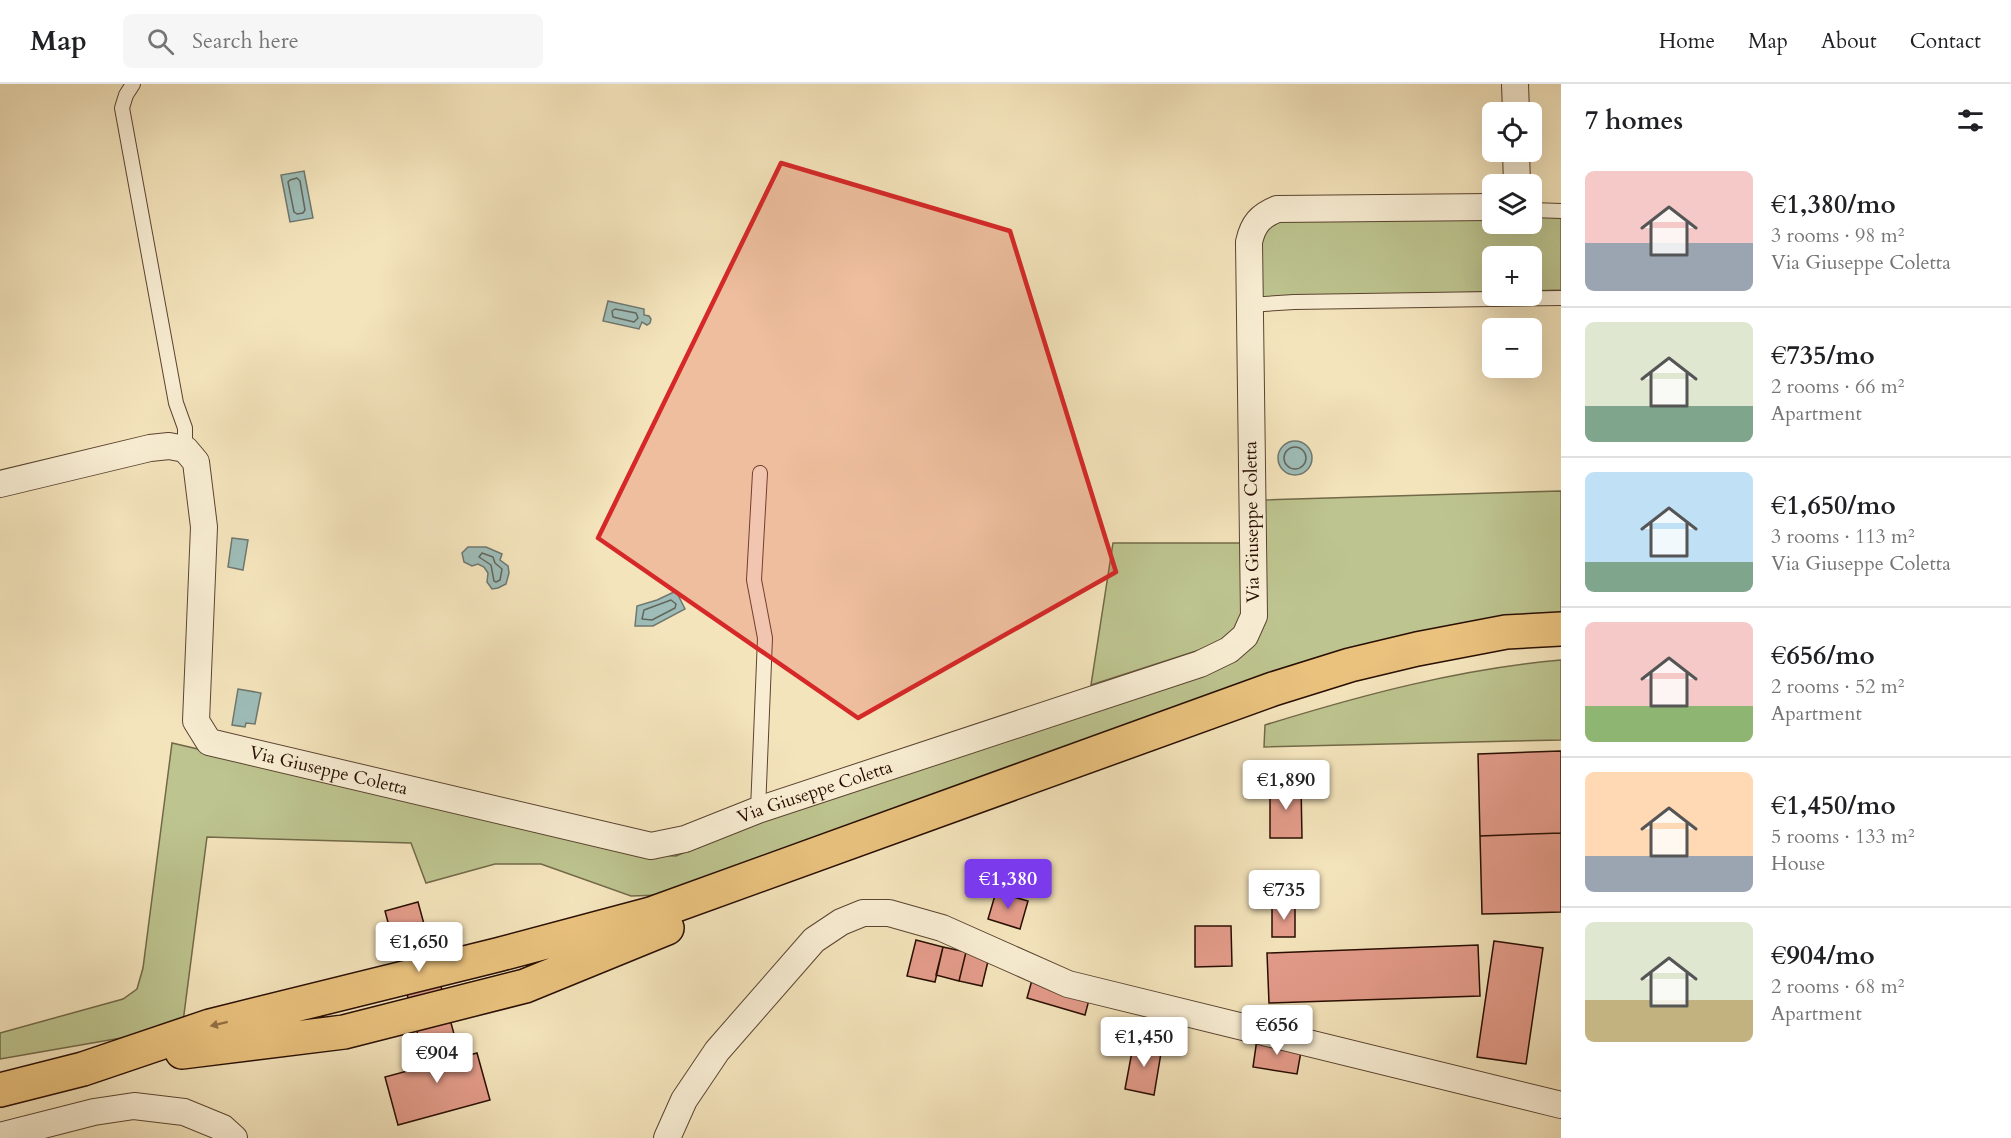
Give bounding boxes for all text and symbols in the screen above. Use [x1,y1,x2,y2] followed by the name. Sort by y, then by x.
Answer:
[123,14,543,68] search box
[30,22,87,60] text: Map
[144,25,177,58] icon: search
[192,26,299,56] text: Search here
[1659,27,1715,56] text: Home
[1748,27,1788,56] text: Map
[1821,27,1877,56] text: About
[1910,27,1981,56] text: Contact
[1482,102,1542,378] map controls
[1482,102,1542,162] button: locate
[1585,103,1683,138] text: 7 homes
[1954,104,1987,137] icon: filters
[1482,174,1542,234] button: layers
[1771,187,1896,222] text: €1,380/mo
[1633,195,1705,267] icon: home
[1771,222,1904,249] text: 3 rooms · 98 m²
[1482,246,1542,306] button: +
[1771,249,1951,276] text: Via Giuseppe Coletta
[1482,318,1542,378] button: −
[1771,338,1875,373] text: €735/mo
[1633,346,1705,418] icon: home
[1771,373,1904,400] text: 2 rooms · 66 m²
[1771,400,1862,427] text: Apartment
[1238,441,1266,603] street label: Via Giuseppe Coletta
[1771,488,1896,523] text: €1,650/mo
[1633,496,1705,568] icon: home
[1771,523,1915,550] text: 3 rooms · 113 m²
[1771,550,1951,577] text: Via Giuseppe Coletta
[1771,638,1875,673] text: €656/mo
[1633,646,1705,718] icon: home
[1771,673,1904,700] text: 2 rooms · 52 m²
[1771,700,1862,727] text: Apartment
[247,739,411,801] street label: Via Giuseppe Coletta
[734,754,896,830] street label: Via Giuseppe Coletta
[1237,760,1335,811] pin: €1,890
[1257,766,1315,793] text: €1,890
[1771,788,1896,823] text: €1,450/mo
[1633,796,1705,868] icon: home
[1771,823,1915,850] text: 5 rooms · 133 m²
[1771,850,1825,877] text: House
[959,859,1057,910] pin: €1,380
[979,865,1037,892] text: €1,380
[1248,870,1320,921] pin: €735
[1263,876,1305,903] text: €735
[370,922,468,973] pin: €1,650
[390,928,448,955] text: €1,650
[1771,938,1875,973] text: €904/mo
[1633,946,1705,1018] icon: home
[1771,973,1904,1000] text: 2 rooms · 68 m²
[1771,1000,1862,1027] text: Apartment
[1241,1005,1313,1056] pin: €656
[1256,1011,1298,1038] text: €656
[1095,1017,1193,1068] pin: €1,450
[210,1020,228,1029] one-way arrow
[1115,1023,1173,1050] text: €1,450
[401,1033,473,1084] pin: €904
[416,1039,458,1066] text: €904

